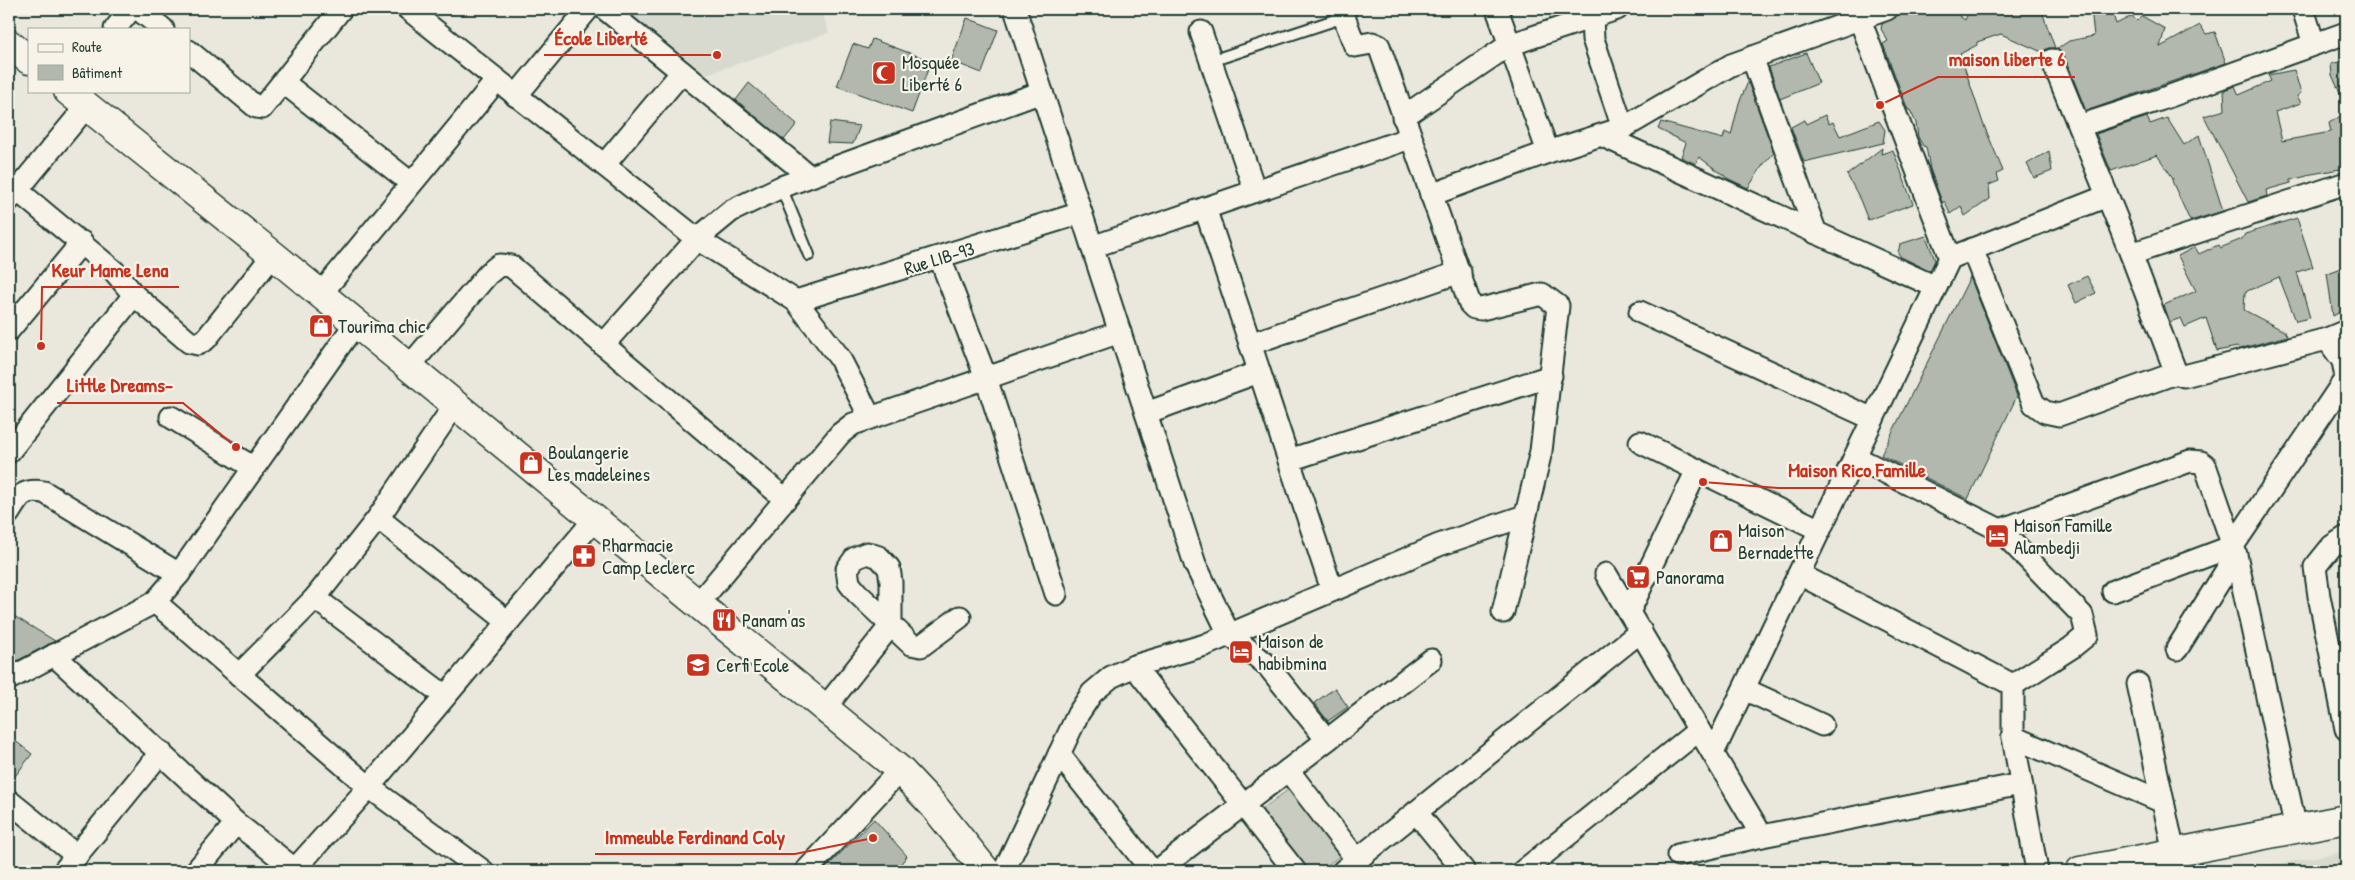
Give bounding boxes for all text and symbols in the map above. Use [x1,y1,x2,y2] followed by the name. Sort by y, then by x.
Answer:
[544,20,658,55] callout: École Liberté
[554,24,648,51] text: École Liberté
[28,28,190,92] legend
[72,36,102,57] text: Route
[1938,42,2075,77] callout: maison liberte 6
[1949,45,2065,72] text: maison liberte 6
[902,49,962,97] place label: Mosquée Liberté 6
[871,60,897,86] mosque icon: Mosquée Liberté 6
[72,62,123,83] text: Bâtiment
[901,235,977,281] street label: Rue LIB-93
[42,252,179,287] callout: Keur Mame Lena
[52,256,169,283] text: Keur Mame Lena
[308,313,334,339] shop icon: Tourima chic
[338,313,426,339] place label: Tourima chic
[57,368,183,403] callout: Little Dreams-
[67,371,173,398] text: Little Dreams-
[548,439,650,487] place label: Boulangerie Les madeleines
[518,450,544,476] shop icon: Boulangerie Les madeleines
[1778,453,1936,488] callout: Maison Rico Famille
[1788,456,1926,483] text: Maison Rico Famille
[2014,512,2113,560] place label: Maison Famille Alambedji
[1738,517,1815,565] place label: Maison Bernadette
[1984,523,2010,549] hotel icon: Maison Famille Alambedji
[1708,528,1734,554] shop icon: Maison Bernadette
[602,532,695,580] place label: Pharmacie Camp Leclerc
[571,543,597,569] pharmacy icon: Pharmacie Camp Leclerc
[1625,564,1651,590] supermarket icon: Panorama
[1656,564,1725,590] place label: Panorama
[711,607,737,633] restaurant icon: Panam'as
[742,607,805,633] place label: Panam'as
[1258,628,1327,676] place label: Maison de habibmina
[1228,639,1254,665] hotel icon: Maison de habibmina
[685,652,711,678] school or university icon: Cerfi Ecole
[716,652,790,678] place label: Cerfi Ecole
[595,819,795,854] callout: Immeuble Ferdinand Coly
[605,823,786,851] text: Immeuble Ferdinand Coly

